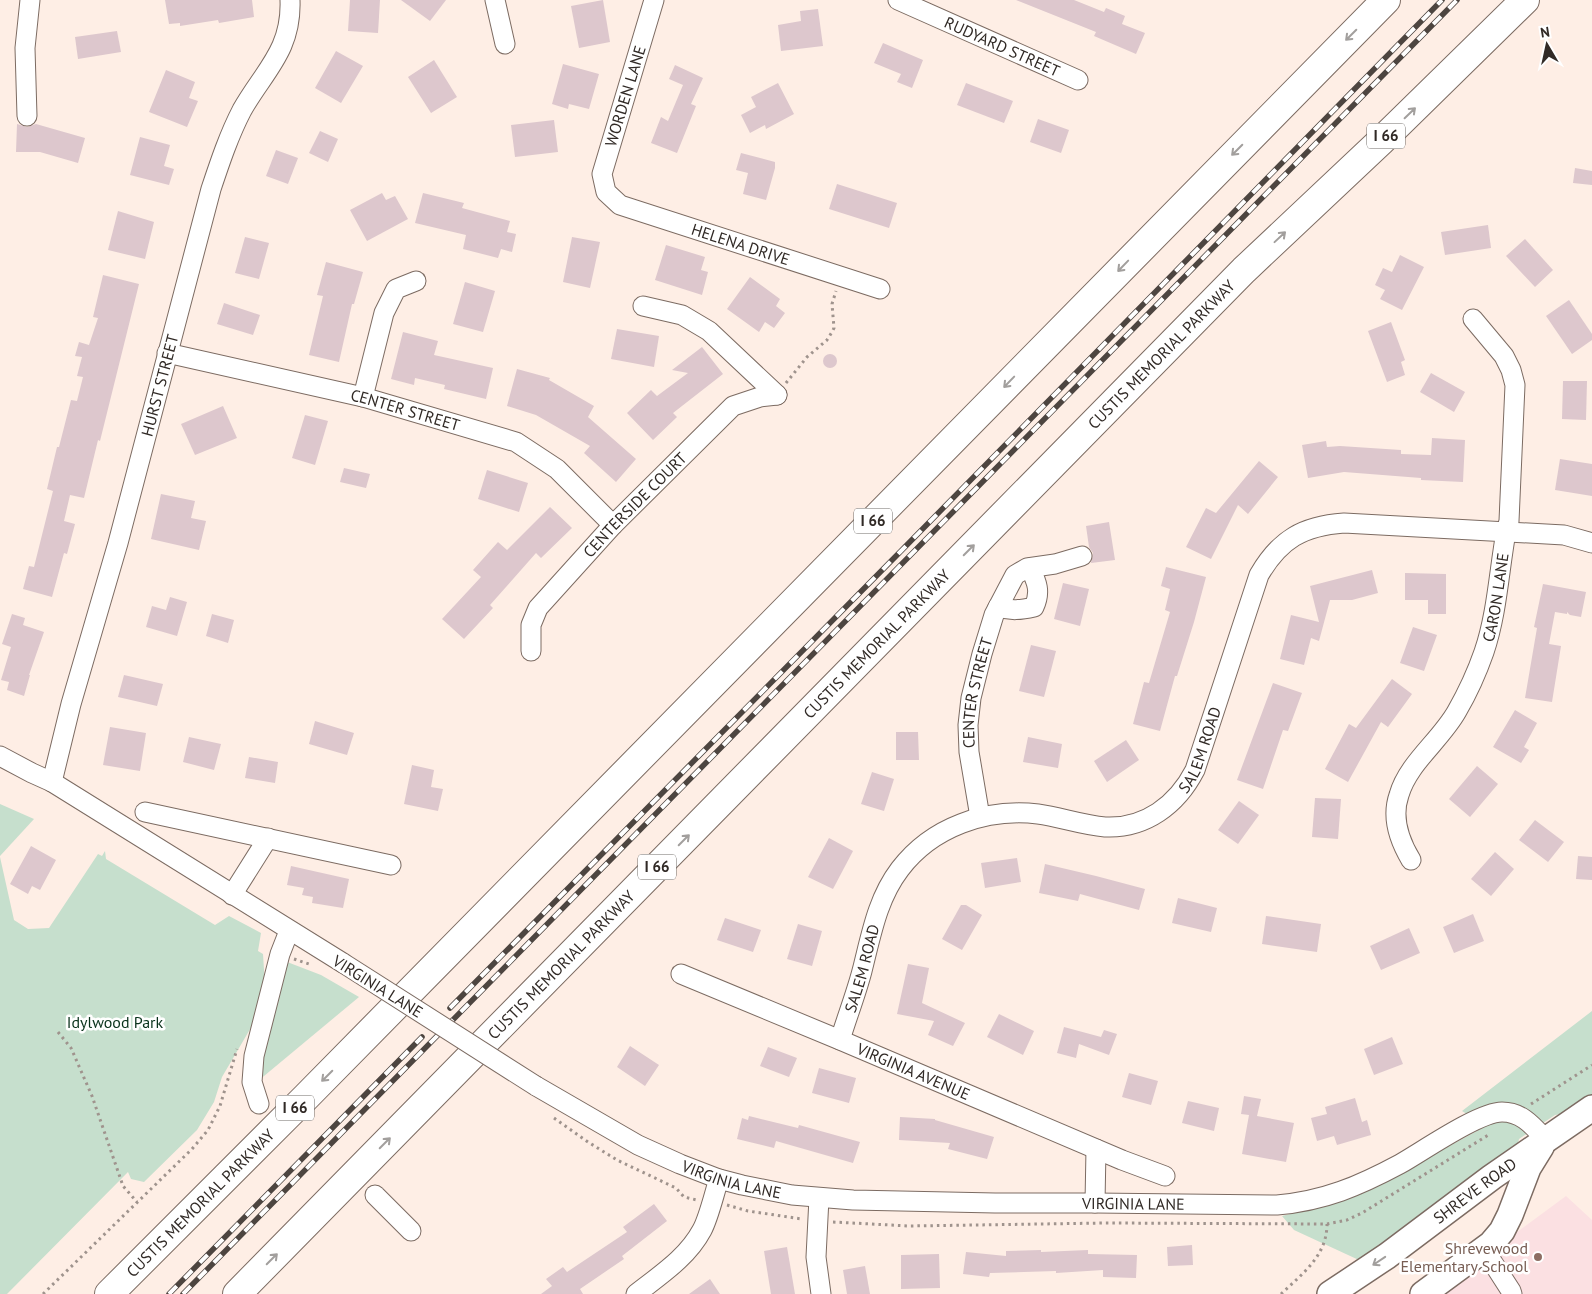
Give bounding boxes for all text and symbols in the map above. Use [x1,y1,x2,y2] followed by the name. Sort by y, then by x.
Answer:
[941,12,1063,81] street label: RUDYARD STREET
[1522,20,1572,70] north arrow
[1539,23,1551,42] text: N
[1345,28,1357,41] one-way arrow
[600,43,650,149] street label: WORDEN LANE
[1404,107,1416,119] one-way arrow
[1367,124,1405,148] road number: I 66
[1231,144,1243,157] one-way arrow
[689,219,792,269] street label: HELENA DRIVE
[1273,231,1286,243] one-way arrow
[1117,260,1129,272] one-way arrow
[1083,275,1239,433] street label: CUSTIS MEMORIAL PARKWAY
[136,332,182,439] street label: HURST STREET
[1003,376,1016,388] one-way arrow
[349,385,462,435] street label: CENTER STREET
[579,448,691,561] street label: CENTERSIDE COURT
[854,508,892,534] road number: I 66
[963,544,975,556] one-way arrow
[1478,551,1513,644] street label: CARON LANE
[799,565,954,723] street label: CUSTIS MEMORIAL PARKWAY
[958,635,997,749] street label: CENTER STREET
[1174,704,1225,797] street label: SALEM ROAD
[677,835,689,847] one-way arrow
[638,854,676,880] road number: I 66
[483,886,639,1043] street label: CUSTIS MEMORIAL PARKWAY
[840,922,883,1015] street label: SALEM ROAD
[328,950,427,1022] street label: VIRGINIA LANE
[67,1012,164,1032] park label: Idylwood Park
[853,1038,973,1104] street label: VIRGINIA AVENUE
[321,1070,333,1082] one-way arrow
[276,1096,314,1120] road number: I 66
[122,1124,279,1281] street label: CUSTIS MEMORIAL PARKWAY
[379,1138,391,1150] one-way arrow
[1429,1153,1520,1228] street label: SHREVE ROAD
[678,1155,783,1203] street label: VIRGINIA LANE
[1081,1193,1185,1214] street label: VIRGINIA LANE
[1401,1238,1528,1276] place label: Shrevewood Elementary School
[1532,1251,1544,1263] marker: Shrevewood Elementary School
[265,1253,278,1265] one-way arrow
[1372,1256,1386,1266] one-way arrow

